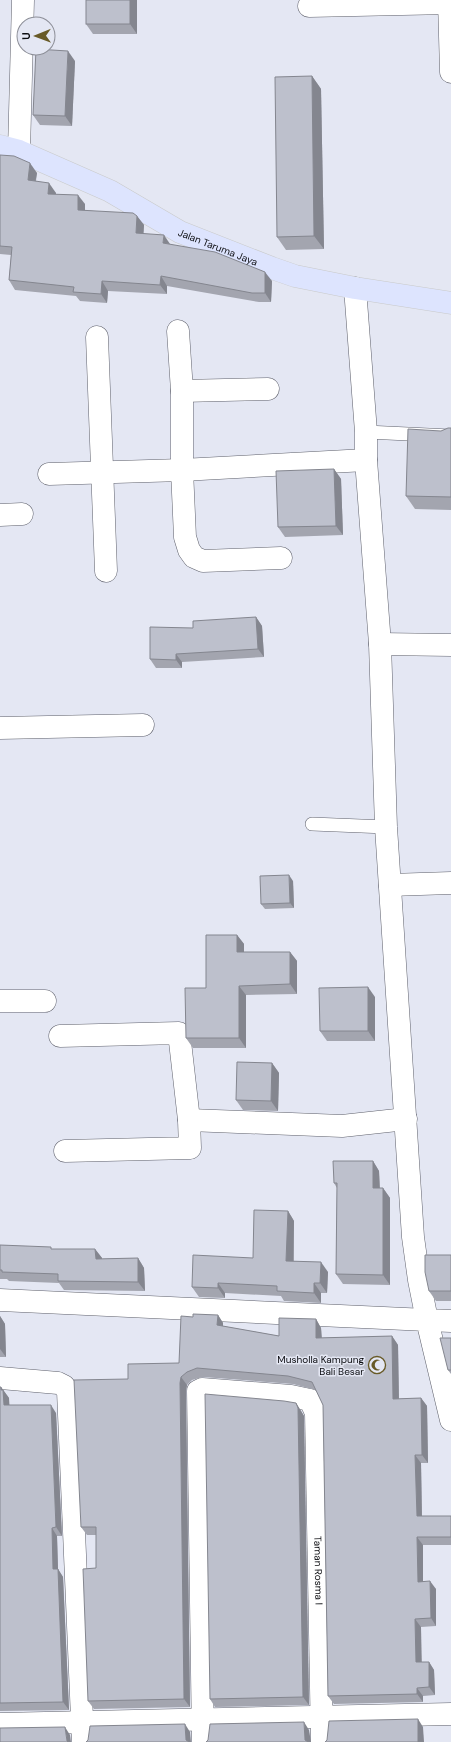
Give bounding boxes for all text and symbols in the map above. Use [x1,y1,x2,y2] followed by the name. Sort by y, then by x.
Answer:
[16,16,56,56] north arrow
[19,32,33,40] text: U
[176,226,260,269] street label: Jalan Taruma Jaya
[277,1353,364,1378] place label: Musholla Kampung Bali Besar
[367,1355,387,1375] mosque icon: Musholla Kampung Bali Besar
[311,1536,326,1605] street label: Taman Rosma I

